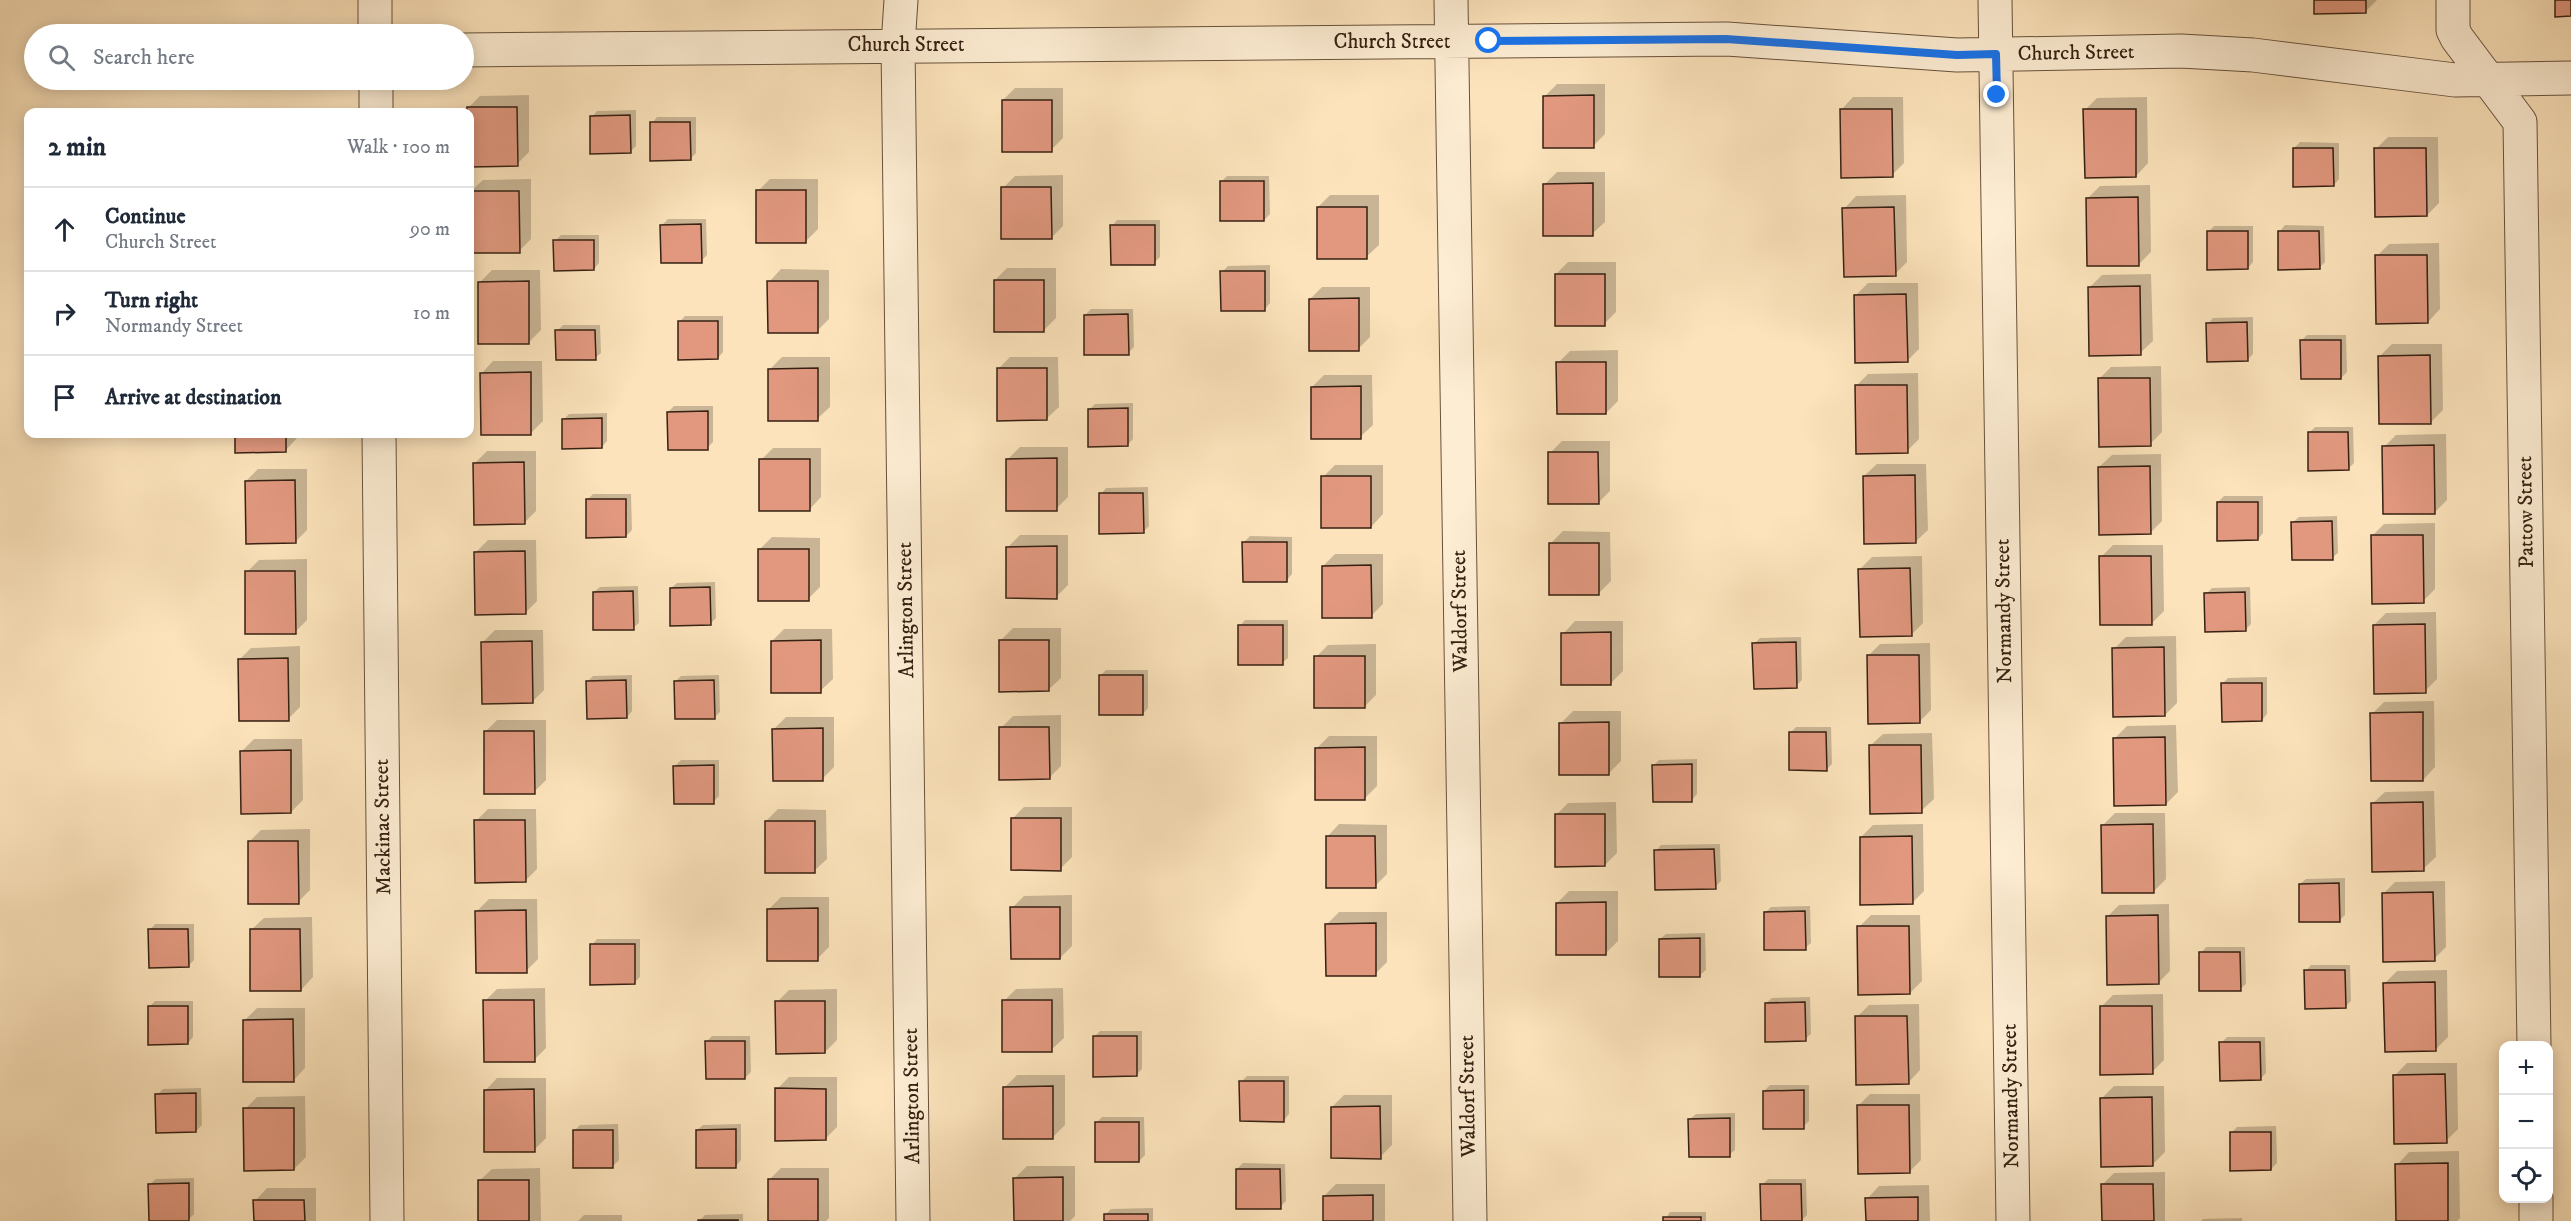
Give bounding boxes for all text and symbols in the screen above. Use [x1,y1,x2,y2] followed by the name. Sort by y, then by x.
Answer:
[24,24,474,90] search box
[1475,27,1501,53] route start
[1334,29,1451,55] street label: Church Street
[848,32,965,58] street label: Church Street
[2017,39,2135,67] street label: Church Street
[45,41,78,74] icon: search
[93,44,195,71] text: Search here
[1983,81,2009,107] route end
[48,131,106,164] text: 2 min
[347,135,450,160] text: Walk · 100 m
[105,203,186,230] text: Continue
[48,213,81,246] icon: ahead
[410,217,450,242] text: 90 m
[105,230,216,255] text: Church Street
[105,287,198,314] text: Turn right
[48,297,81,330] icon: right
[413,301,450,326] text: 10 m
[105,314,243,339] text: Normandy Street
[48,381,81,414] icon: arrive
[105,384,282,411] text: Arrive at destination
[2512,455,2540,568] street label: Pattow Street
[1990,538,2018,684] street label: Normandy Street
[892,541,920,678] street label: Arlington Street
[1446,549,1474,673] street label: Waldorf Street
[369,758,397,895] street label: Mackinac Street
[1997,1023,2025,1169] street label: Normandy Street
[898,1027,926,1164] street label: Arlington Street
[1454,1034,1482,1158] street label: Waldorf Street
[2499,1041,2553,1203] map controls
[2499,1041,2553,1095] button: +
[2499,1095,2553,1149] button: −
[2499,1149,2553,1203] button: locate

